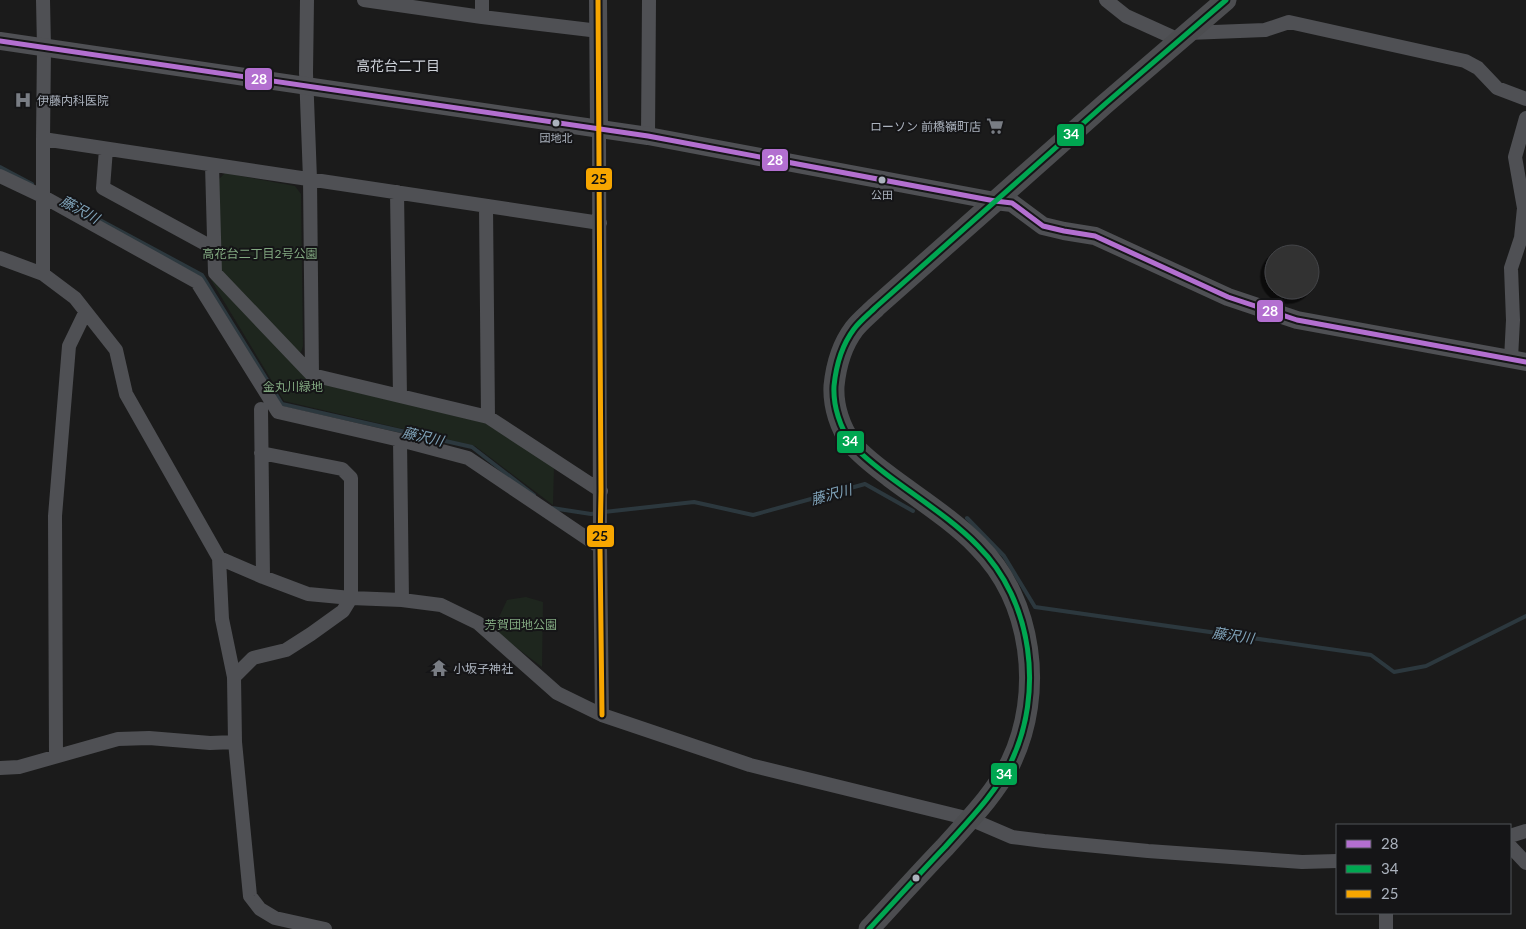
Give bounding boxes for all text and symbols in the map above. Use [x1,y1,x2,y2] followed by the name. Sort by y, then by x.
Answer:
[356,57,440,74] district label: 高花台二丁目
[244,67,273,91] line badge: 28
[251,70,267,87] text: 28
[13,90,33,110] hospital icon: 伊藤内科医院
[37,93,109,108] place label: 伊藤内科医院
[985,116,1005,136] supermarket icon: ローソン 前橋嶺町店
[551,118,561,128] marker: 団地北
[870,119,981,134] place label: ローソン 前橋嶺町店
[1056,123,1085,147] line badge: 34
[1063,125,1079,142] text: 34
[540,131,573,144] place label: 団地北
[761,148,789,172] line badge: 28
[767,151,783,168] text: 28
[585,167,613,191] line badge: 25
[591,170,607,187] text: 25
[877,175,887,185] marker: 公田
[871,188,893,201] place label: 公田
[57,192,104,227] water label: 藤沢川
[203,246,317,261] park label: 高花台二丁目2号公園
[1256,299,1284,323] line badge: 28
[1262,302,1278,319] text: 28
[263,379,323,394] park label: 金丸川緑地
[401,423,447,449] water label: 藤沢川
[836,430,865,454] line badge: 34
[842,432,858,449] text: 34
[809,480,855,508] water label: 藤沢川
[586,524,615,548] line badge: 25
[592,527,608,544] text: 25
[485,617,557,632] park label: 芳賀団地公園
[1211,624,1257,647] water label: 藤沢川
[429,658,449,678] temple icon: 小坂子神社
[453,661,513,676] place label: 小坂子神社
[990,762,1018,786] line badge: 34
[996,765,1012,782] text: 34
[1336,824,1511,914] legend
[1381,834,1398,852] text: 28
[1381,859,1399,877] text: 34
[911,873,921,883] unlabelled marker
[1381,884,1398,902] text: 25

